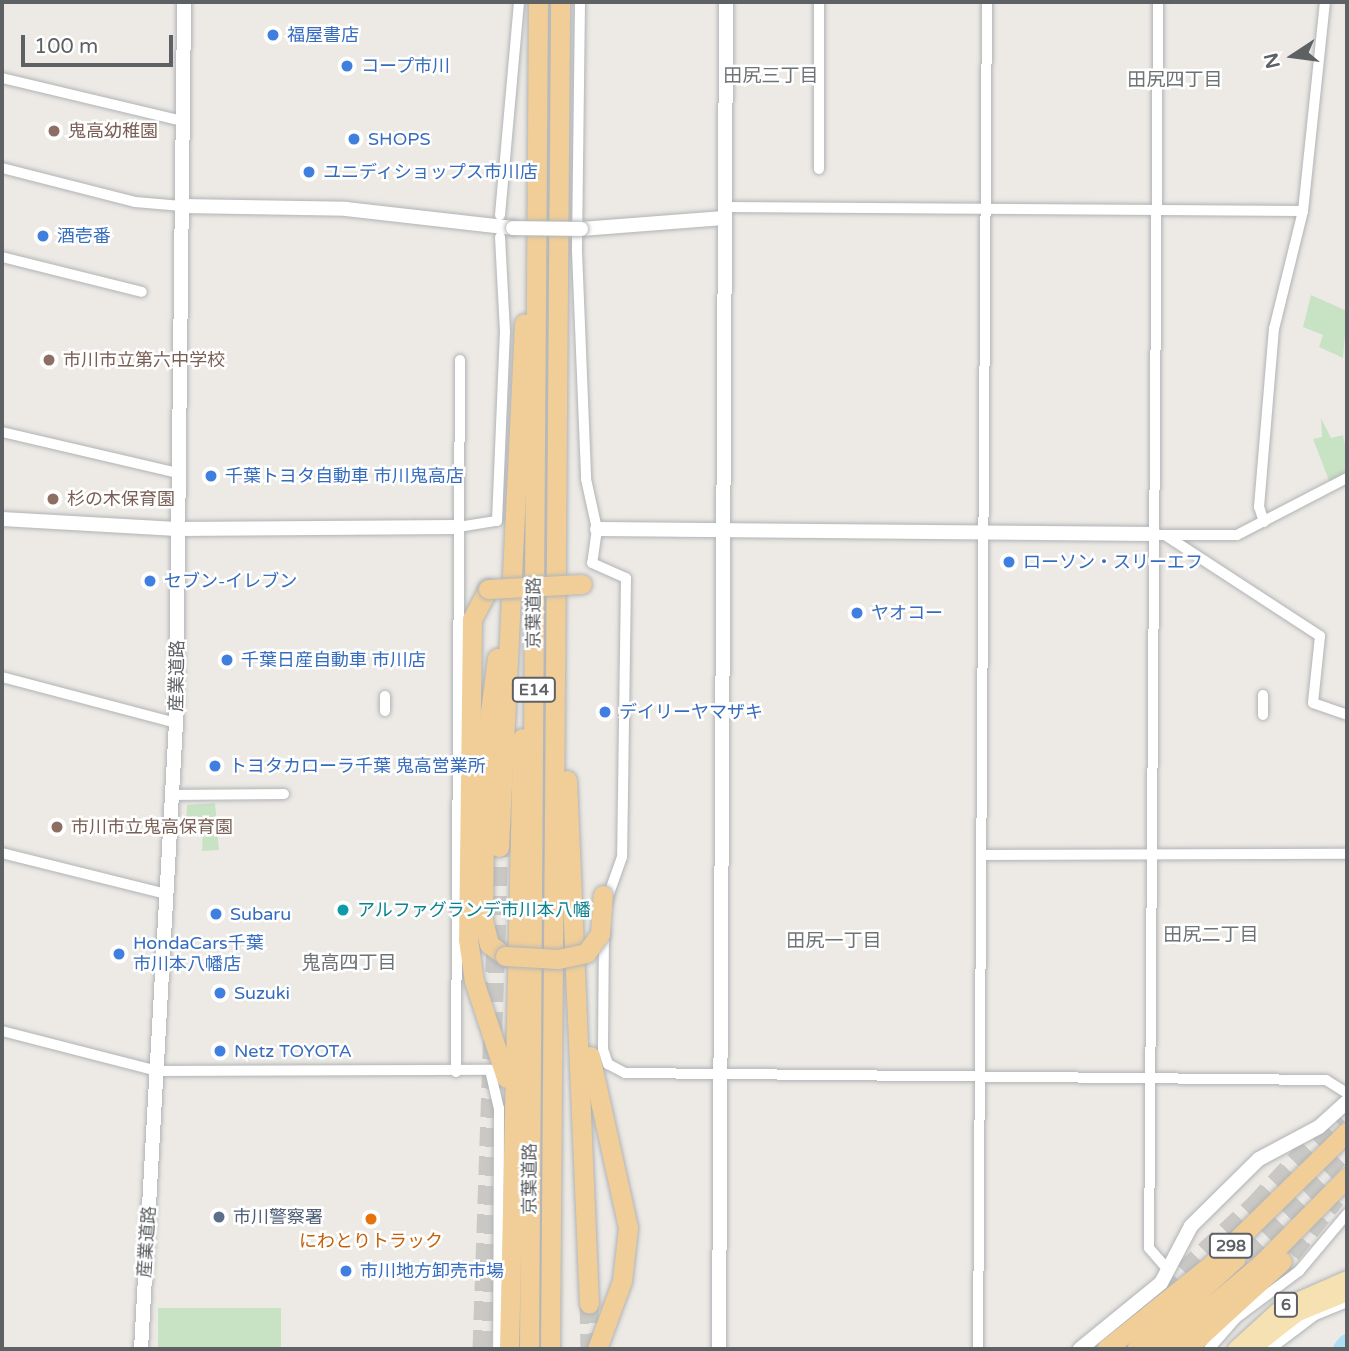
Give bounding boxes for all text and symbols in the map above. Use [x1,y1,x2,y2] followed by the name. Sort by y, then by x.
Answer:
[24,21,177,65] scale bar
[1258,21,1328,91] north arrow
[287,24,359,46] place label: 福屋書店
[265,27,281,43] marker: 福屋書店
[34,34,98,59] text: 100 m
[1260,51,1285,71] text: N
[361,55,451,77] place label: コープ市川
[339,58,355,74] marker: コープ市川
[724,66,818,88] district label: 田尻三丁目
[1128,70,1222,92] district label: 田尻四丁目
[68,120,158,142] place label: 鬼高幼稚園
[46,123,62,139] marker: 鬼高幼稚園
[368,128,430,150] place label: SHOPS
[346,131,362,147] marker: SHOPS
[323,161,539,183] place label: ユニディショップス市川店
[301,164,317,180] marker: ユニディショップス市川店
[57,225,111,247] place label: 酒壱番
[35,228,51,244] marker: 酒壱番
[63,349,225,371] place label: 市川市立第六中学校
[41,352,57,368] marker: 市川市立第六中学校
[225,465,464,487] place label: 千葉トヨタ自動車 市川鬼高店
[203,468,219,484] marker: 千葉トヨタ自動車 市川鬼高店
[67,488,175,510] place label: 杉の木保育園
[45,491,61,507] marker: 杉の木保育園
[1023,551,1203,573] place label: ローソン・スリーエフ
[1001,554,1017,570] marker: ローソン・スリーエフ
[164,570,297,592] place label: セブン-イレブン
[142,573,158,589] marker: セブン-イレブン
[523,577,545,649] street label: 京葉道路
[871,602,943,624] place label: ヤオコー
[849,605,865,621] marker: ヤオコー
[166,640,188,712] street label: 産業道路
[241,649,426,671] place label: 千葉日産自動車 市川店
[219,652,235,668] marker: 千葉日産自動車 市川店
[511,678,557,702] road number: E14
[619,701,763,723] place label: デイリーヤマザキ
[597,704,613,720] marker: デイリーヤマザキ
[229,755,486,777] place label: トヨタカローラ千葉 鬼高営業所
[207,758,223,774] marker: トヨタカローラ千葉 鬼高営業所
[71,816,233,838] place label: 市川市立鬼高保育園
[49,819,65,835] marker: 市川市立鬼高保育園
[357,899,591,921] place label: アルファグランデ市川本八幡
[335,902,351,918] marker: アルファグランデ市川本八幡
[230,903,291,925] place label: Subaru
[208,906,224,922] marker: Subaru
[1164,925,1258,947] district label: 田尻二丁目
[787,931,881,953] district label: 田尻一丁目
[133,933,264,976] place label: HondaCars千葉 市川本八幡店
[111,946,127,962] marker: HondaCars千葉 市川本八幡店
[302,953,396,975] district label: 鬼高四丁目
[234,982,290,1004] place label: Suzuki
[212,985,228,1001] marker: Suzuki
[234,1040,352,1062] place label: Netz TOYOTA
[212,1043,228,1059] marker: Netz TOYOTA
[519,1143,541,1215] street label: 京葉道路
[134,1205,160,1279] street label: 産業道路
[233,1206,323,1228] place label: 市川警察署
[211,1209,227,1225] marker: 市川警察署
[363,1211,379,1227] marker: にわとりトラック
[299,1230,443,1252] place label: にわとりトラック
[1208,1234,1254,1258] road number: 298
[360,1260,504,1282] place label: 市川地方卸売市場
[338,1263,354,1279] marker: 市川地方卸売市場
[1274,1292,1298,1317] road number: 6

